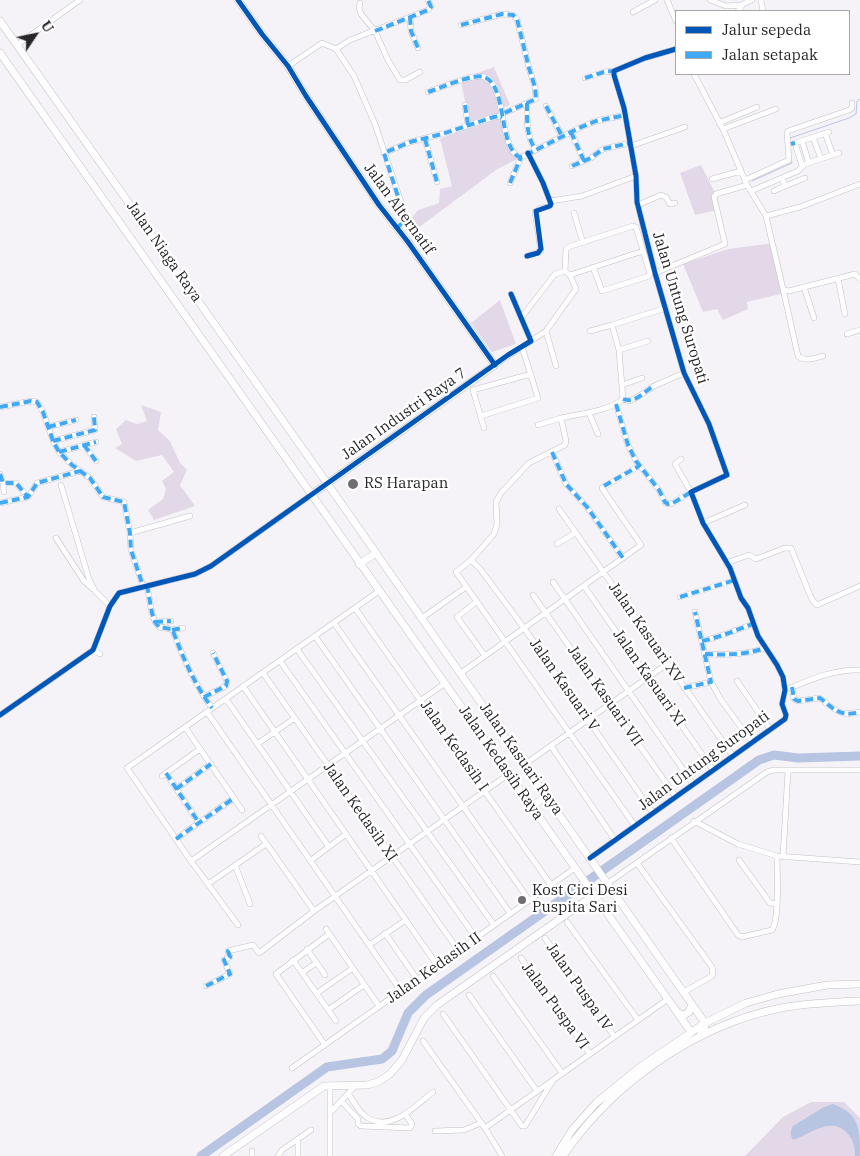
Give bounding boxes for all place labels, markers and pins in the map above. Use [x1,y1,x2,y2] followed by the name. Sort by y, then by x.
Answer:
[364,475,448,493] place label: RS Harapan
[346,477,360,491] marker: RS Harapan
[532,882,628,917] place label: Kost Cici Desi Puspita Sari
[516,894,528,906] marker: Kost Cici Desi Puspita Sari

